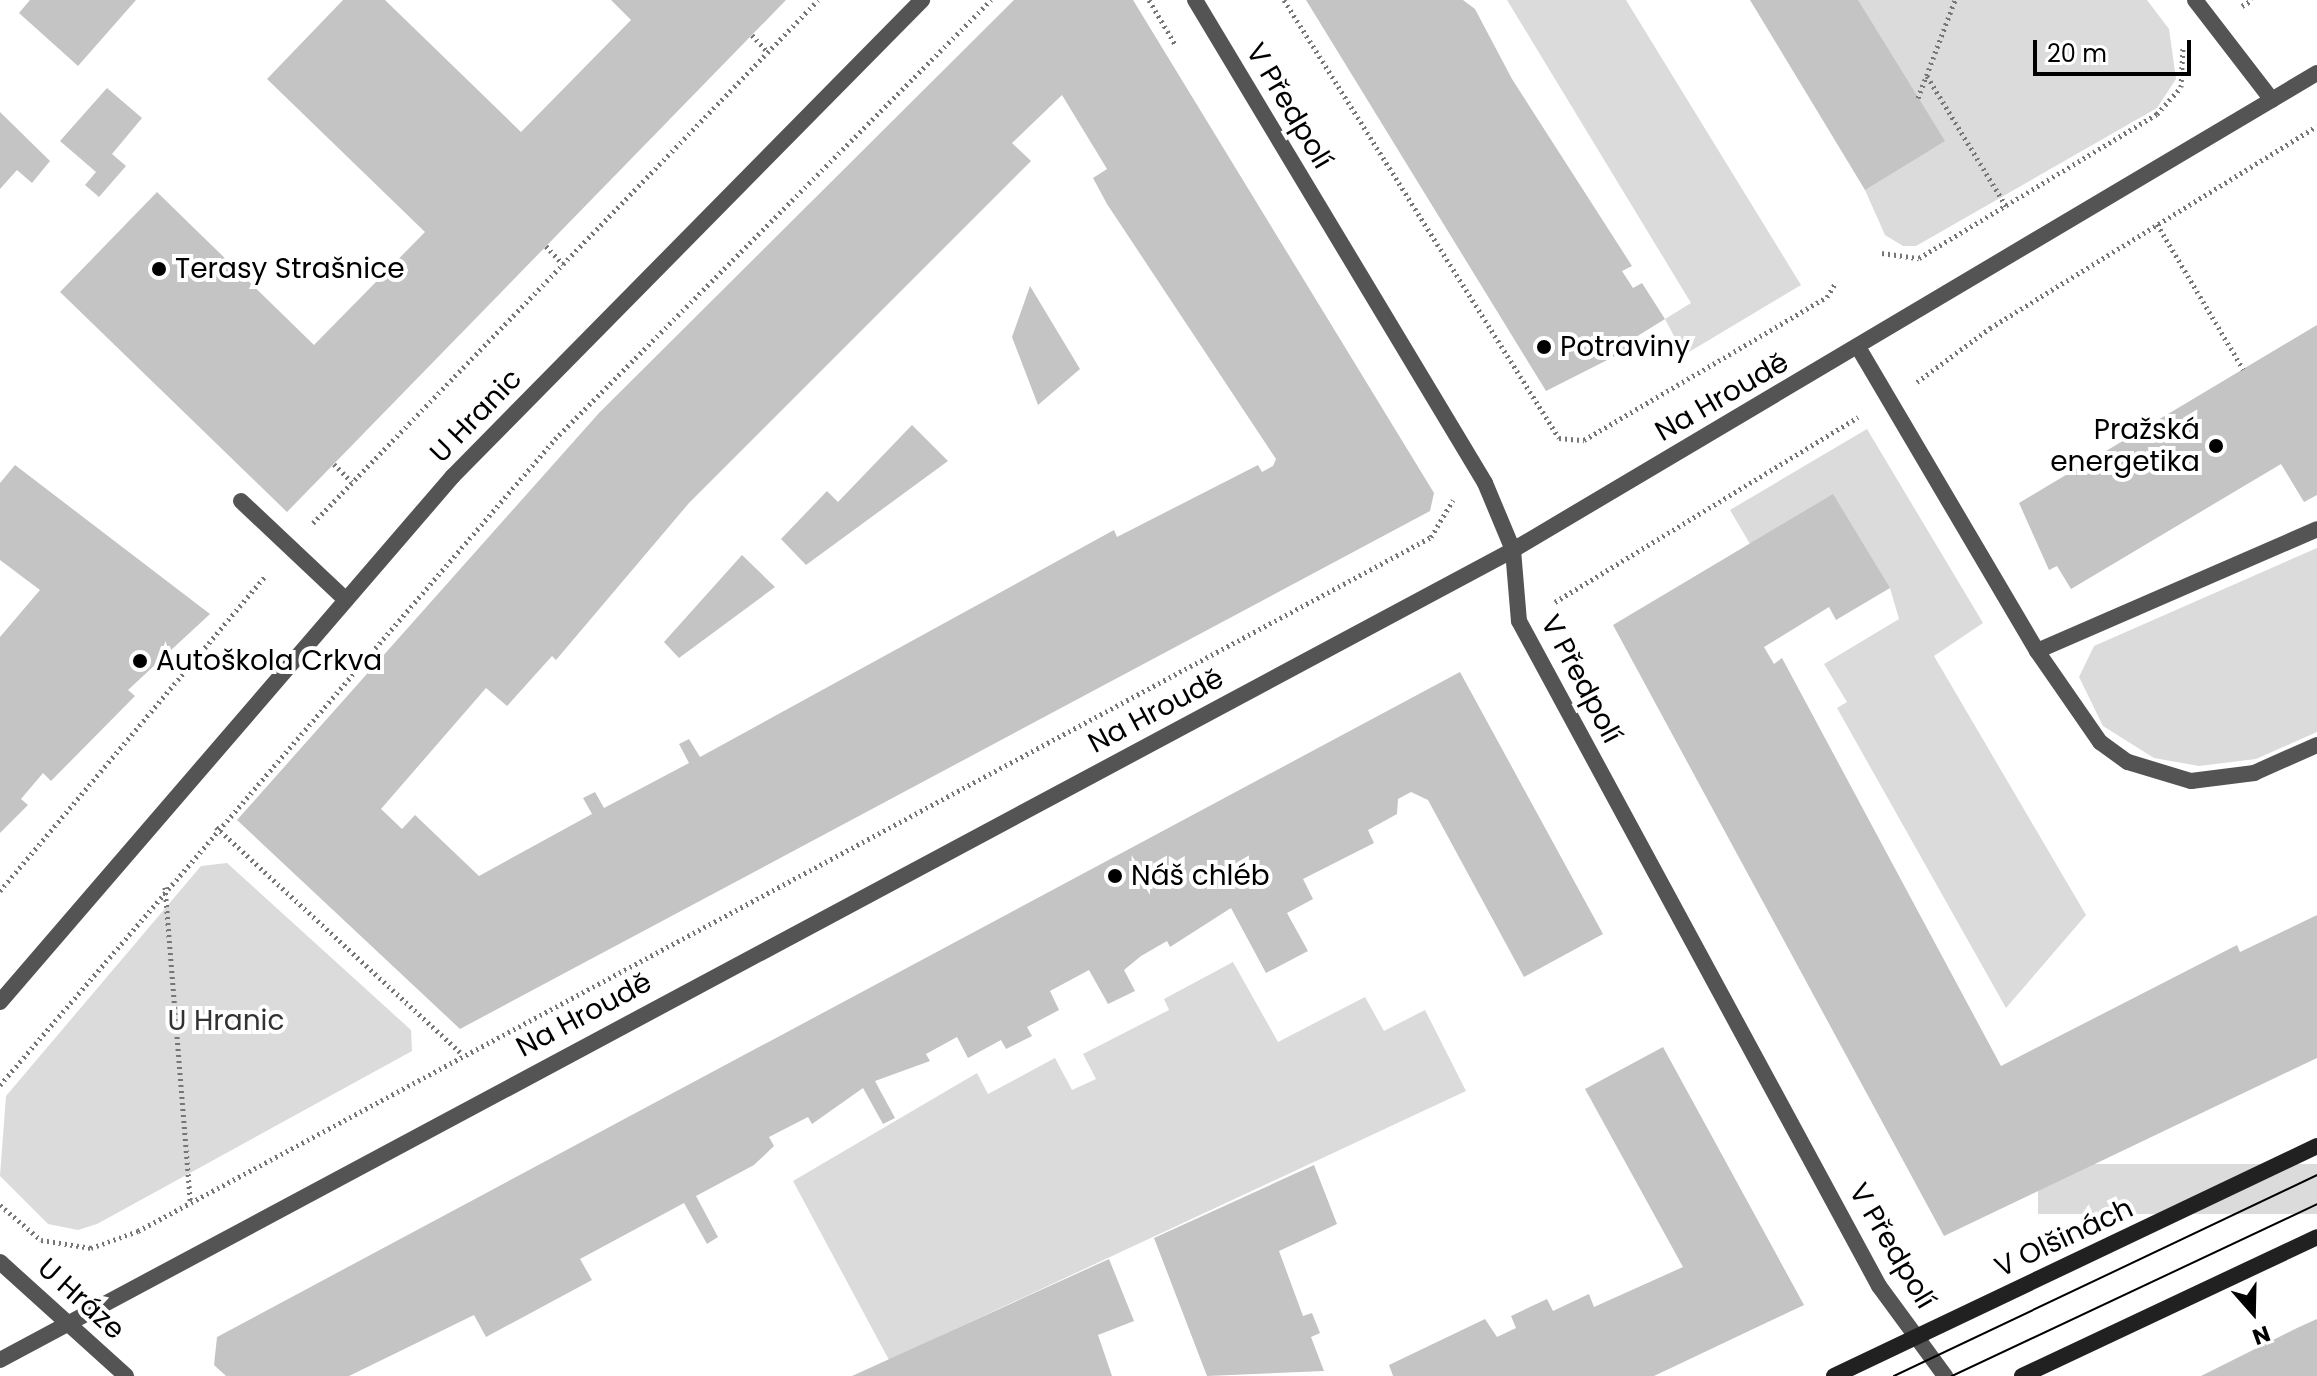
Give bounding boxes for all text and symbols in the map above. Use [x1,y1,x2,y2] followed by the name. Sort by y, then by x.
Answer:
[2037,24,2195,74] scale bar
[1239,37,1339,175] street label: V Předpolí
[2047,37,2107,70] text: 20 m
[175,252,405,286] place label: Terasy Strašnice
[150,260,168,278] marker: Terasy Strašnice
[1560,330,1690,364] place label: Potraviny
[1535,338,1553,356] marker: Potraviny
[1649,345,1795,449] street label: Na Hroudě
[423,362,529,470] street label: U Hranic
[2050,413,2200,479] place label: Pražská energetika
[2207,437,2225,455] marker: Pražská energetika
[1533,609,1629,749] street label: V Předpolí
[156,644,382,678] place label: Autoškola Crkva
[131,652,149,670] marker: Autoškola Crkva
[1083,661,1229,761] street label: Na Hroudě
[1131,859,1270,893] place label: Náš chléb
[1106,867,1124,885] marker: Náš chléb
[511,965,657,1065] street label: Na Hroudě
[168,1004,284,1038] park label: U Hranic
[1842,1177,1942,1315] street label: V Předpolí
[1990,1191,2138,1285] street label: V Olšinách
[31,1251,131,1347] street label: U Hráze
[2213,1272,2293,1352] north arrow
[2248,1318,2274,1352] text: N

